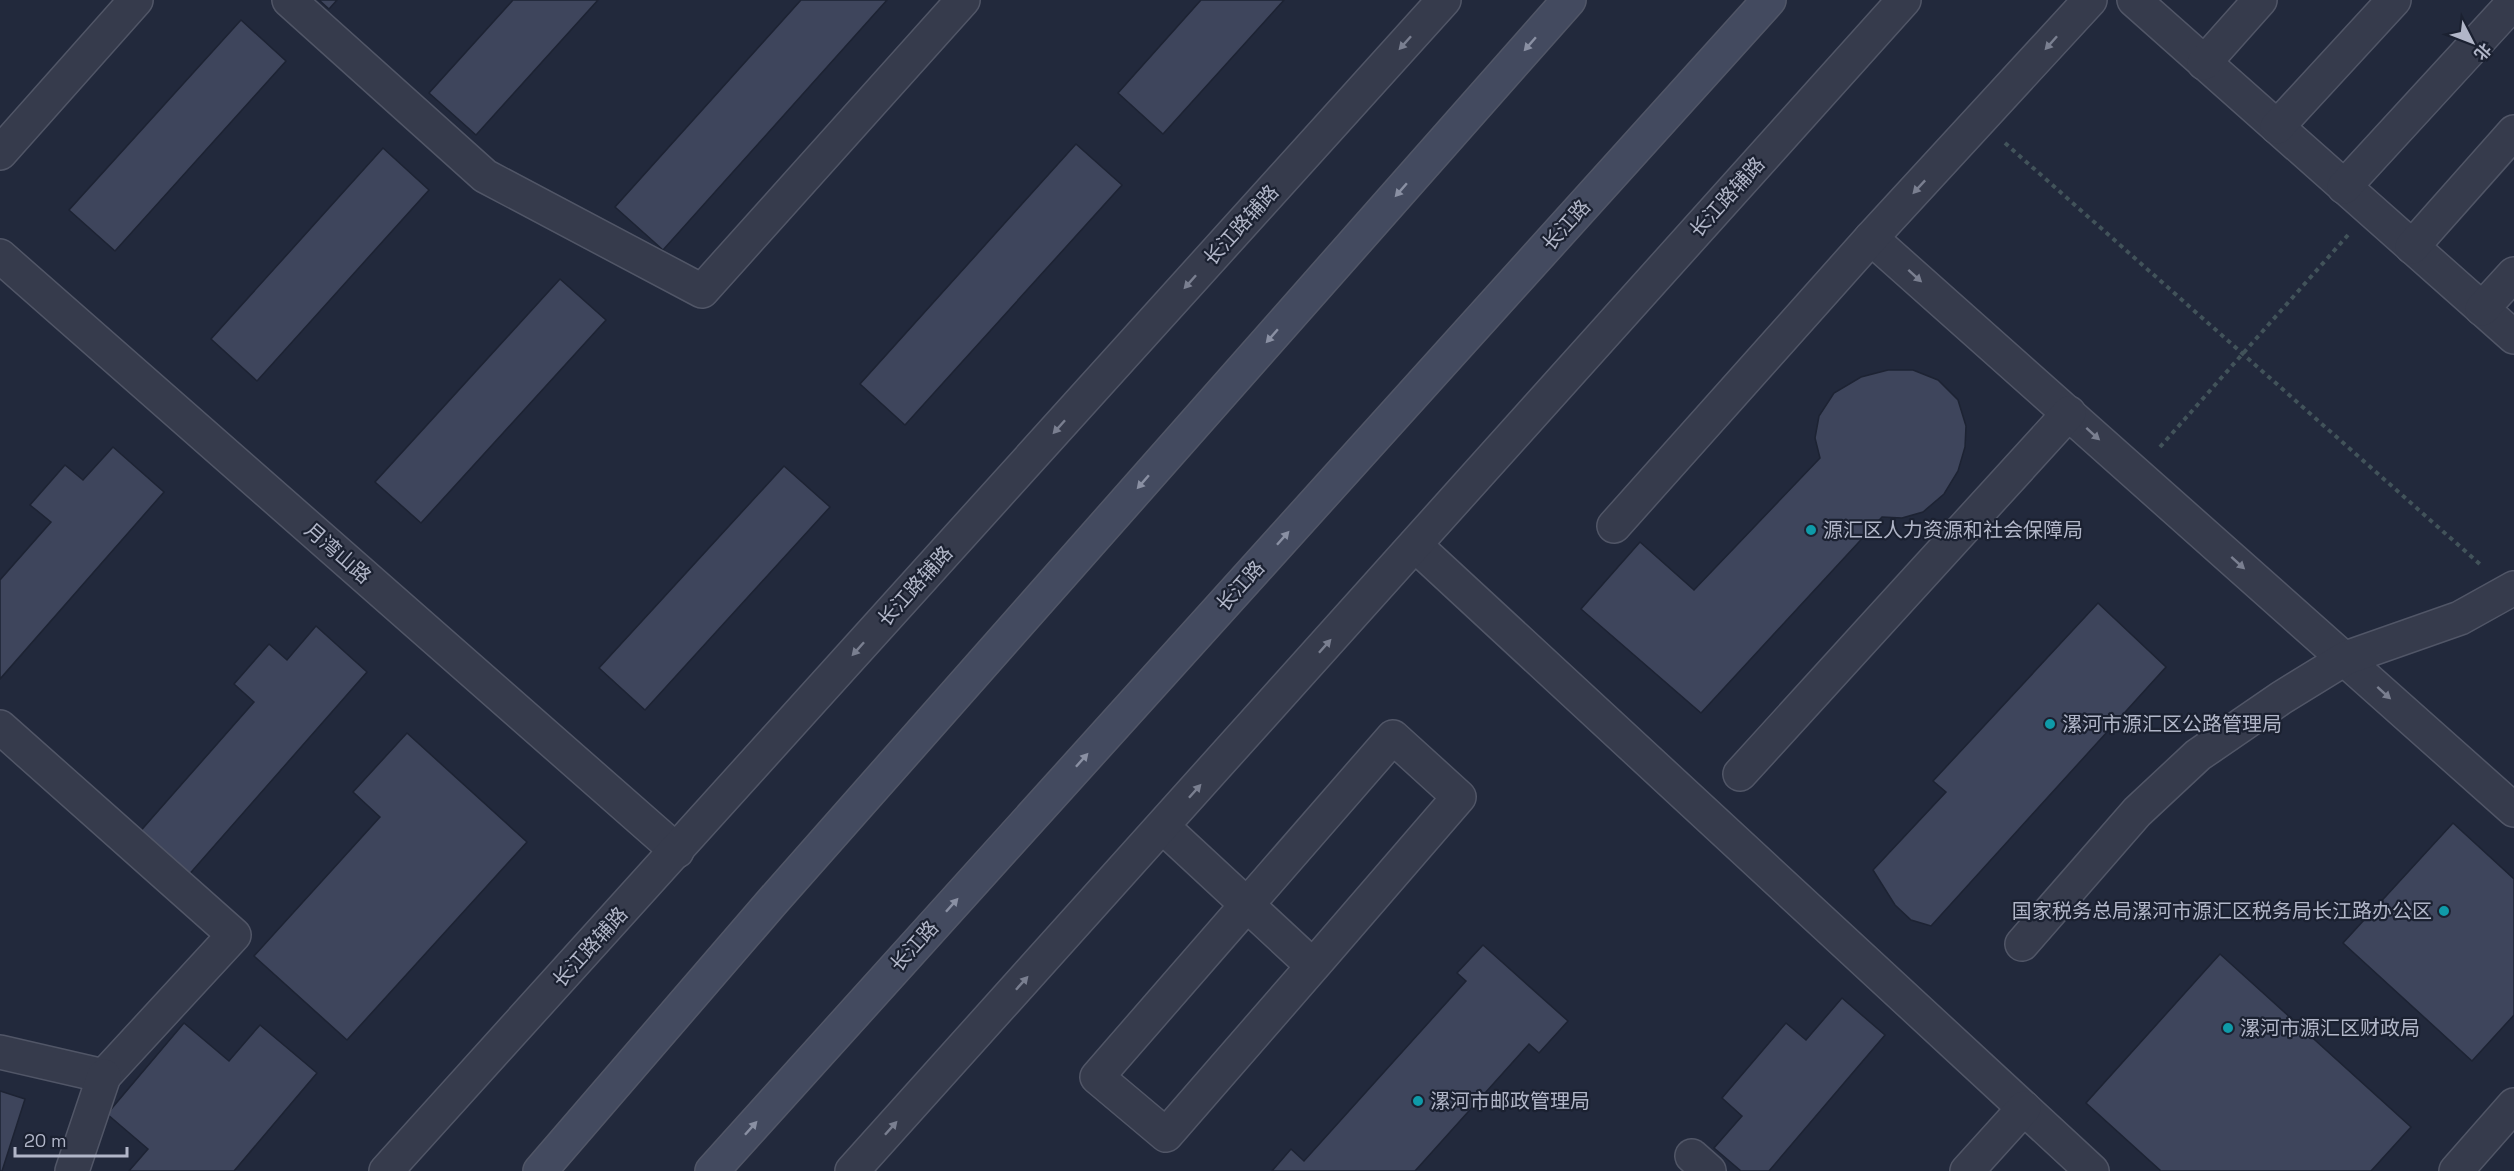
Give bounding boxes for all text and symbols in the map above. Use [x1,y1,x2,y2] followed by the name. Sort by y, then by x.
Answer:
[2442,12,2502,72] north arrow
[1398,36,1412,51] one-way arrow
[1524,36,1537,51] one-way arrow
[2044,36,2058,50] one-way arrow
[2470,39,2496,65] text: 北
[1684,151,1770,243] street label: 长江路辅路
[1198,179,1284,271] street label: 长江路辅路
[1912,180,1926,195] one-way arrow
[1395,182,1408,197] one-way arrow
[1536,194,1596,256] street label: 长江路
[1907,269,1922,282] one-way arrow
[1184,274,1197,289] one-way arrow
[1266,328,1279,343] one-way arrow
[1052,419,1066,434] one-way arrow
[2085,427,2100,441] one-way arrow
[1136,475,1150,490] one-way arrow
[299,517,377,589] street label: 月湾山路
[1823,517,2083,543] place label: 源汇区人力资源和社会保障局
[1804,523,1818,537] marker: 源汇区人力资源和社会保障局
[1276,531,1290,545] one-way arrow
[872,540,958,632] street label: 长江路辅路
[1210,555,1270,617] street label: 长江路
[2231,556,2246,570] one-way arrow
[1318,639,1331,654] one-way arrow
[851,642,865,657] one-way arrow
[2376,686,2391,699] one-way arrow
[2062,711,2282,737] place label: 漯河市源汇区公路管理局
[2043,717,2057,731] marker: 漯河市源汇区公路管理局
[1075,753,1088,768] one-way arrow
[1188,784,1201,799] one-way arrow
[945,898,958,913] one-way arrow
[2012,898,2432,924] place label: 国家税务总局漯河市源汇区税务局长江路办公区
[547,901,633,993] street label: 长江路辅路
[2437,904,2451,918] marker: 国家税务总局漯河市源汇区税务局长江路办公区
[884,915,944,977] street label: 长江路
[1015,976,1028,991] one-way arrow
[2240,1015,2420,1041] place label: 漯河市源汇区财政局
[2221,1021,2235,1035] marker: 漯河市源汇区财政局
[1430,1088,1590,1114] place label: 漯河市邮政管理局
[1411,1094,1425,1108] marker: 漯河市邮政管理局
[15,1120,128,1158] scale bar
[744,1120,758,1135] one-way arrow
[884,1120,898,1135] one-way arrow
[24,1129,67,1152] text: 20 m

